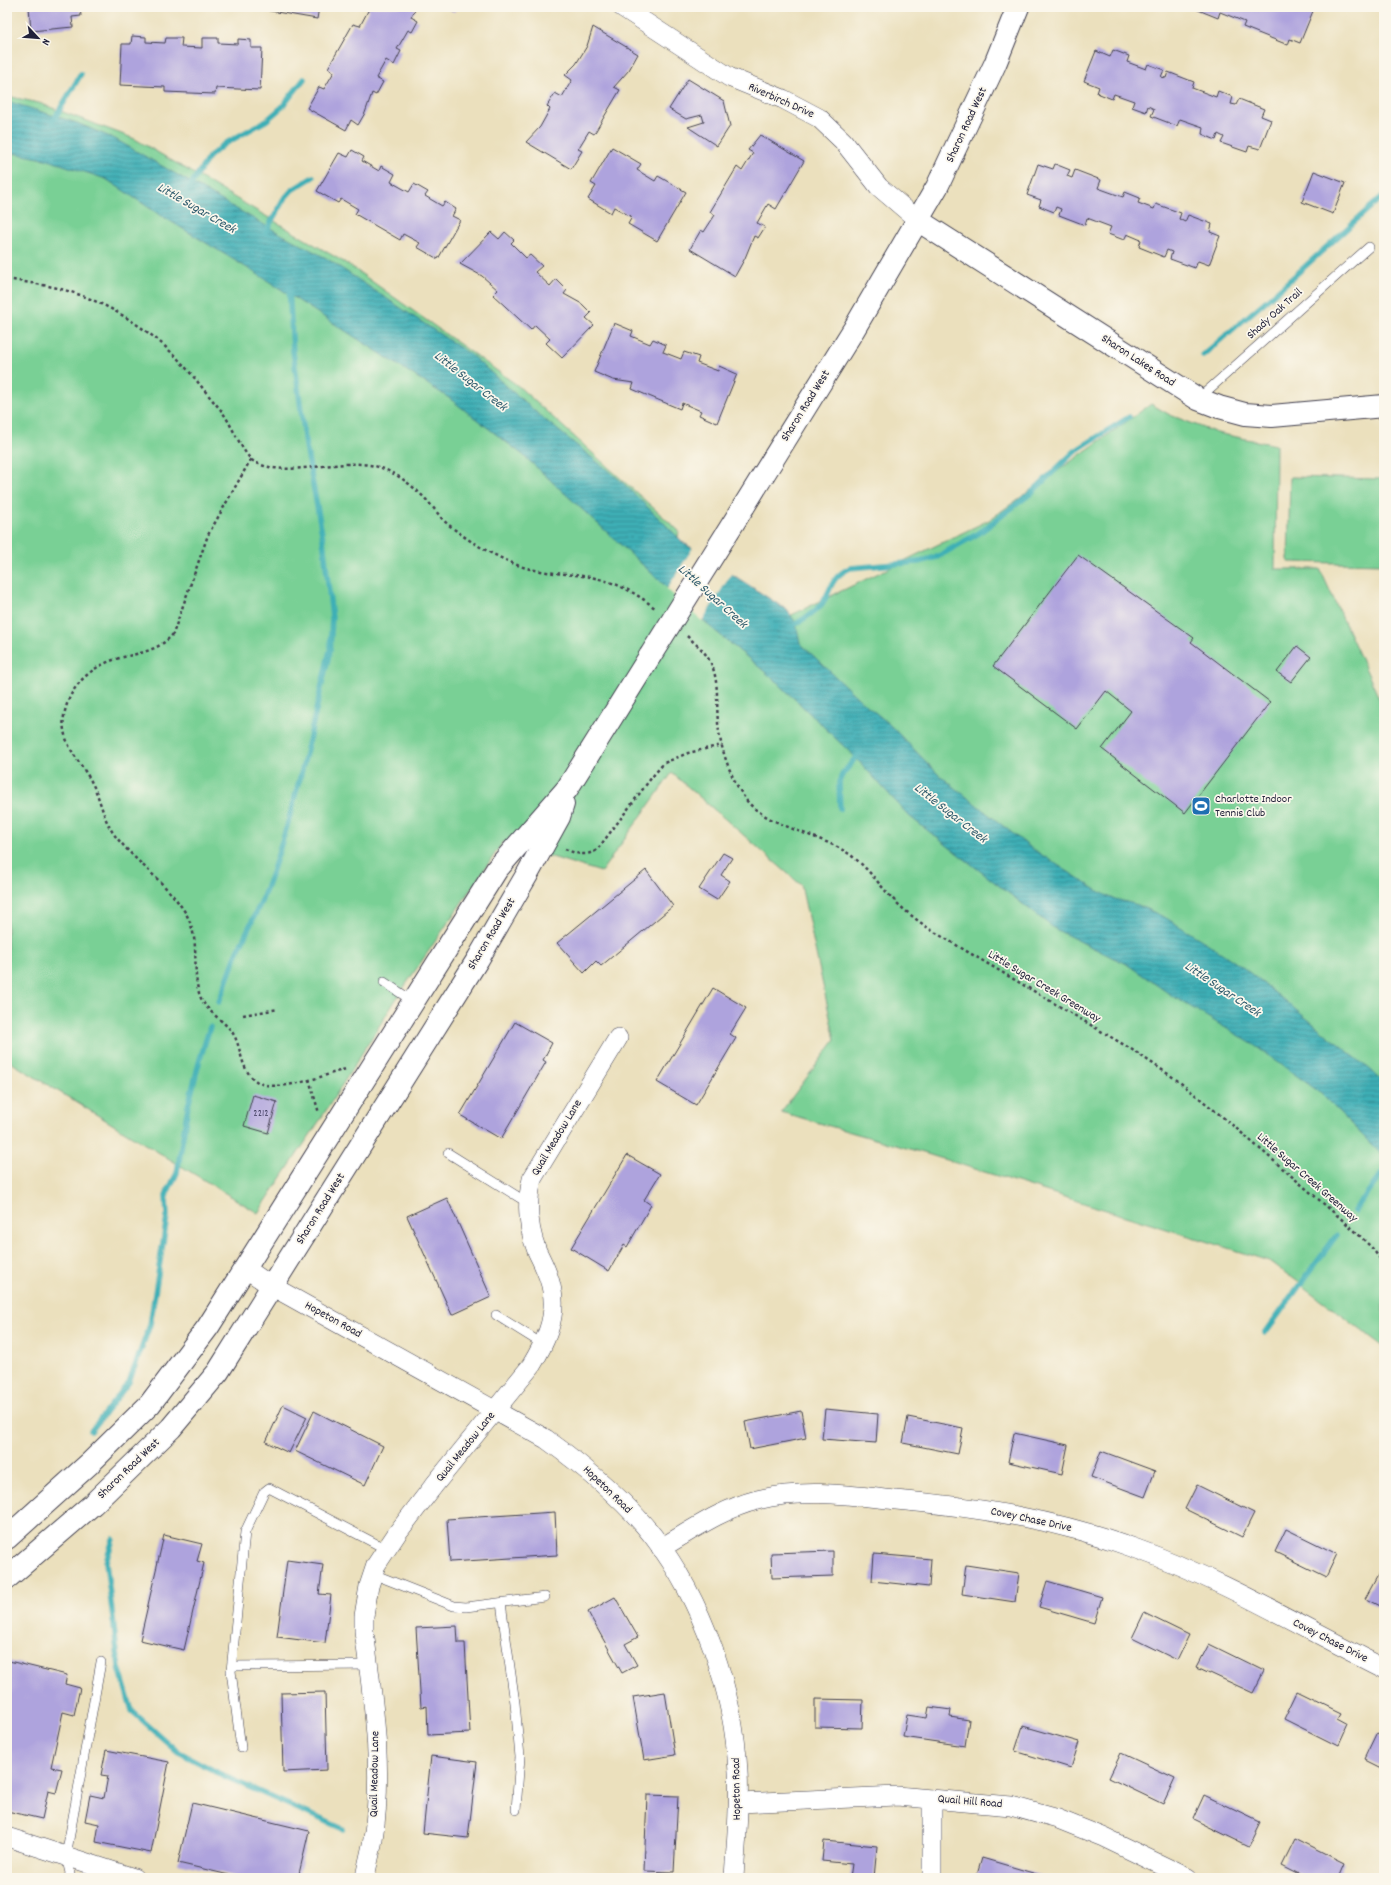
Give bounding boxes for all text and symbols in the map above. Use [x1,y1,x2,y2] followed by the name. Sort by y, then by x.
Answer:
[18,18,58,58] north arrow
[37,36,54,48] text: N
[745,79,817,123] street label: Riverbirch Drive
[942,84,992,165] street label: Sharon Road West
[153,179,240,240] water label: Little Sugar Creek
[1243,284,1307,344] street label: Shady Oak Trail
[1098,331,1178,391] street label: Sharon Lakes Road
[429,347,512,418] water label: Little Sugar Creek
[777,367,835,445] street label: Sharon Road West
[673,560,752,635] water label: Little Sugar Creek
[909,779,992,850] water label: Little Sugar Creek
[1215,791,1292,822] place label: Charlotte Indoor Tennis Club
[1190,795,1212,817] sports icon: Charlotte Indoor Tennis Club
[464,894,521,973] street label: Sharon Road West
[984,947,1105,1028] street label: Little Sugar Creek Greenway
[1180,958,1265,1023] water label: Little Sugar Creek
[527,1097,587,1179] street label: Quail Meadow Lane
[253,1107,269,1121] house number: 2212
[1253,1129,1362,1227] street label: Little Sugar Creek Greenway
[292,1170,350,1248] street label: Sharon Road West
[301,1297,365,1343] street label: Hopeton Road
[432,1408,500,1486] street label: Quail Meadow Lane
[94,1434,165,1503] street label: Sharon Road West
[579,1462,635,1518] street label: Hopeton Road
[989,1503,1073,1537] street label: Covey Chase Drive
[1289,1615,1371,1667] street label: Covey Chase Drive
[366,1731,384,1817] street label: Quail Meadow Lane
[728,1757,746,1821] street label: Hopeton Road
[937,1791,1003,1813] street label: Quail Hill Road

